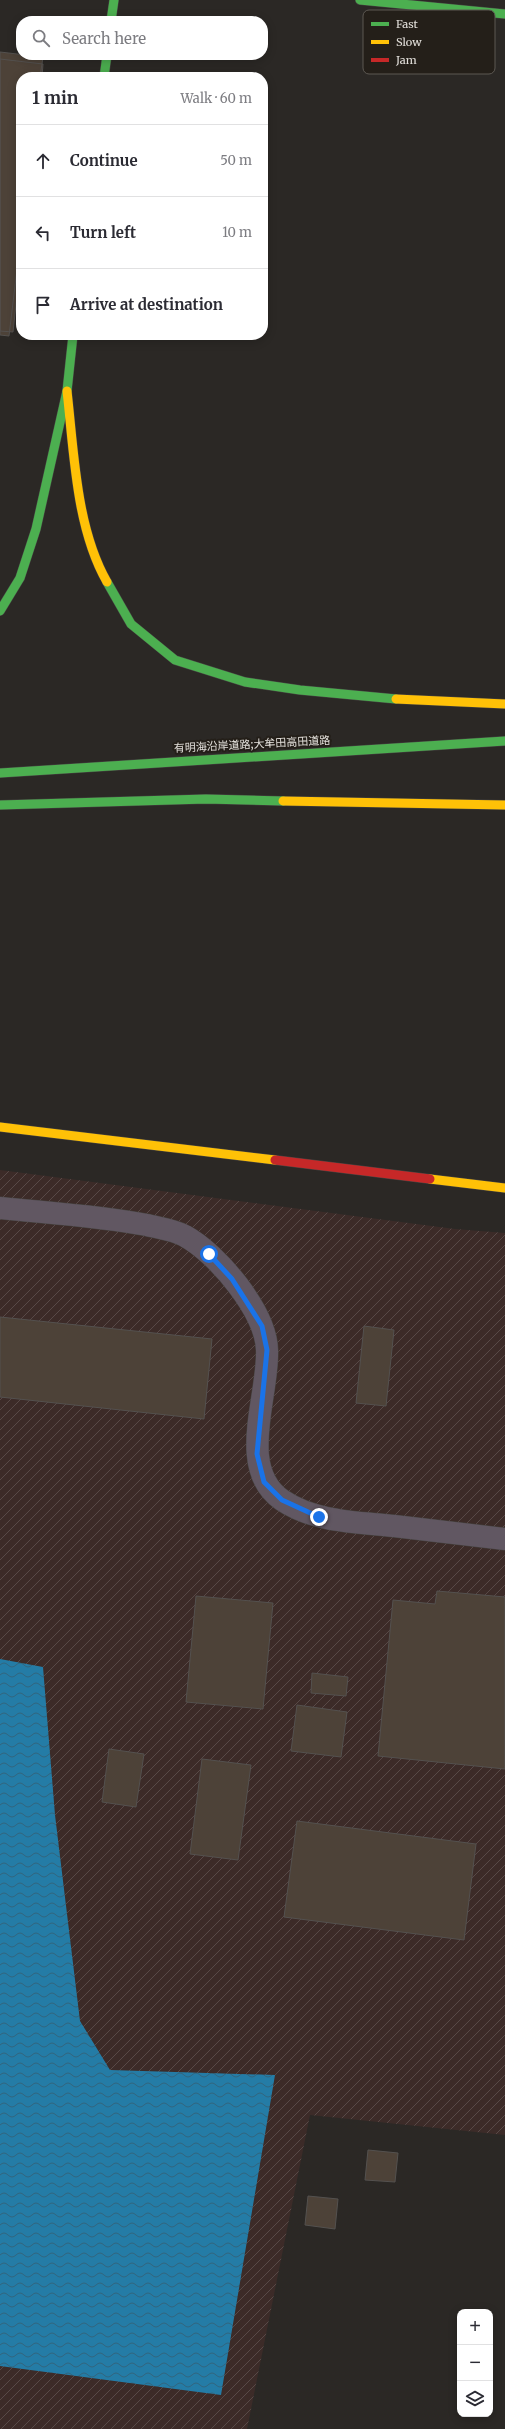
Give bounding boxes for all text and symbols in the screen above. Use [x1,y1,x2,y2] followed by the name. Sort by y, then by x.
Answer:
[363,10,495,74] legend
[16,16,268,60] search box
[396,17,419,31] text: Fast
[30,27,52,49] icon: search
[62,29,146,48] text: Search here
[396,35,422,49] text: Slow
[395,53,417,67] text: Jam
[32,87,78,109] text: 1 min
[180,90,252,107] text: Walk · 60 m
[32,150,54,172] icon: ahead
[70,151,138,170] text: Continue
[220,152,252,169] text: 50 m
[32,222,54,244] icon: left
[70,223,136,242] text: Turn left
[222,224,252,241] text: 10 m
[32,294,54,316] icon: arrive
[70,295,223,314] text: Arrive at destination
[173,733,331,755] street label: 有明海沿岸道路;大牟田高田道路
[200,1245,218,1263] route start
[310,1508,328,1526] route end
[457,2309,493,2417] map controls
[457,2309,493,2345] button: +
[457,2345,493,2381] button: −
[457,2381,493,2417] button: layers

